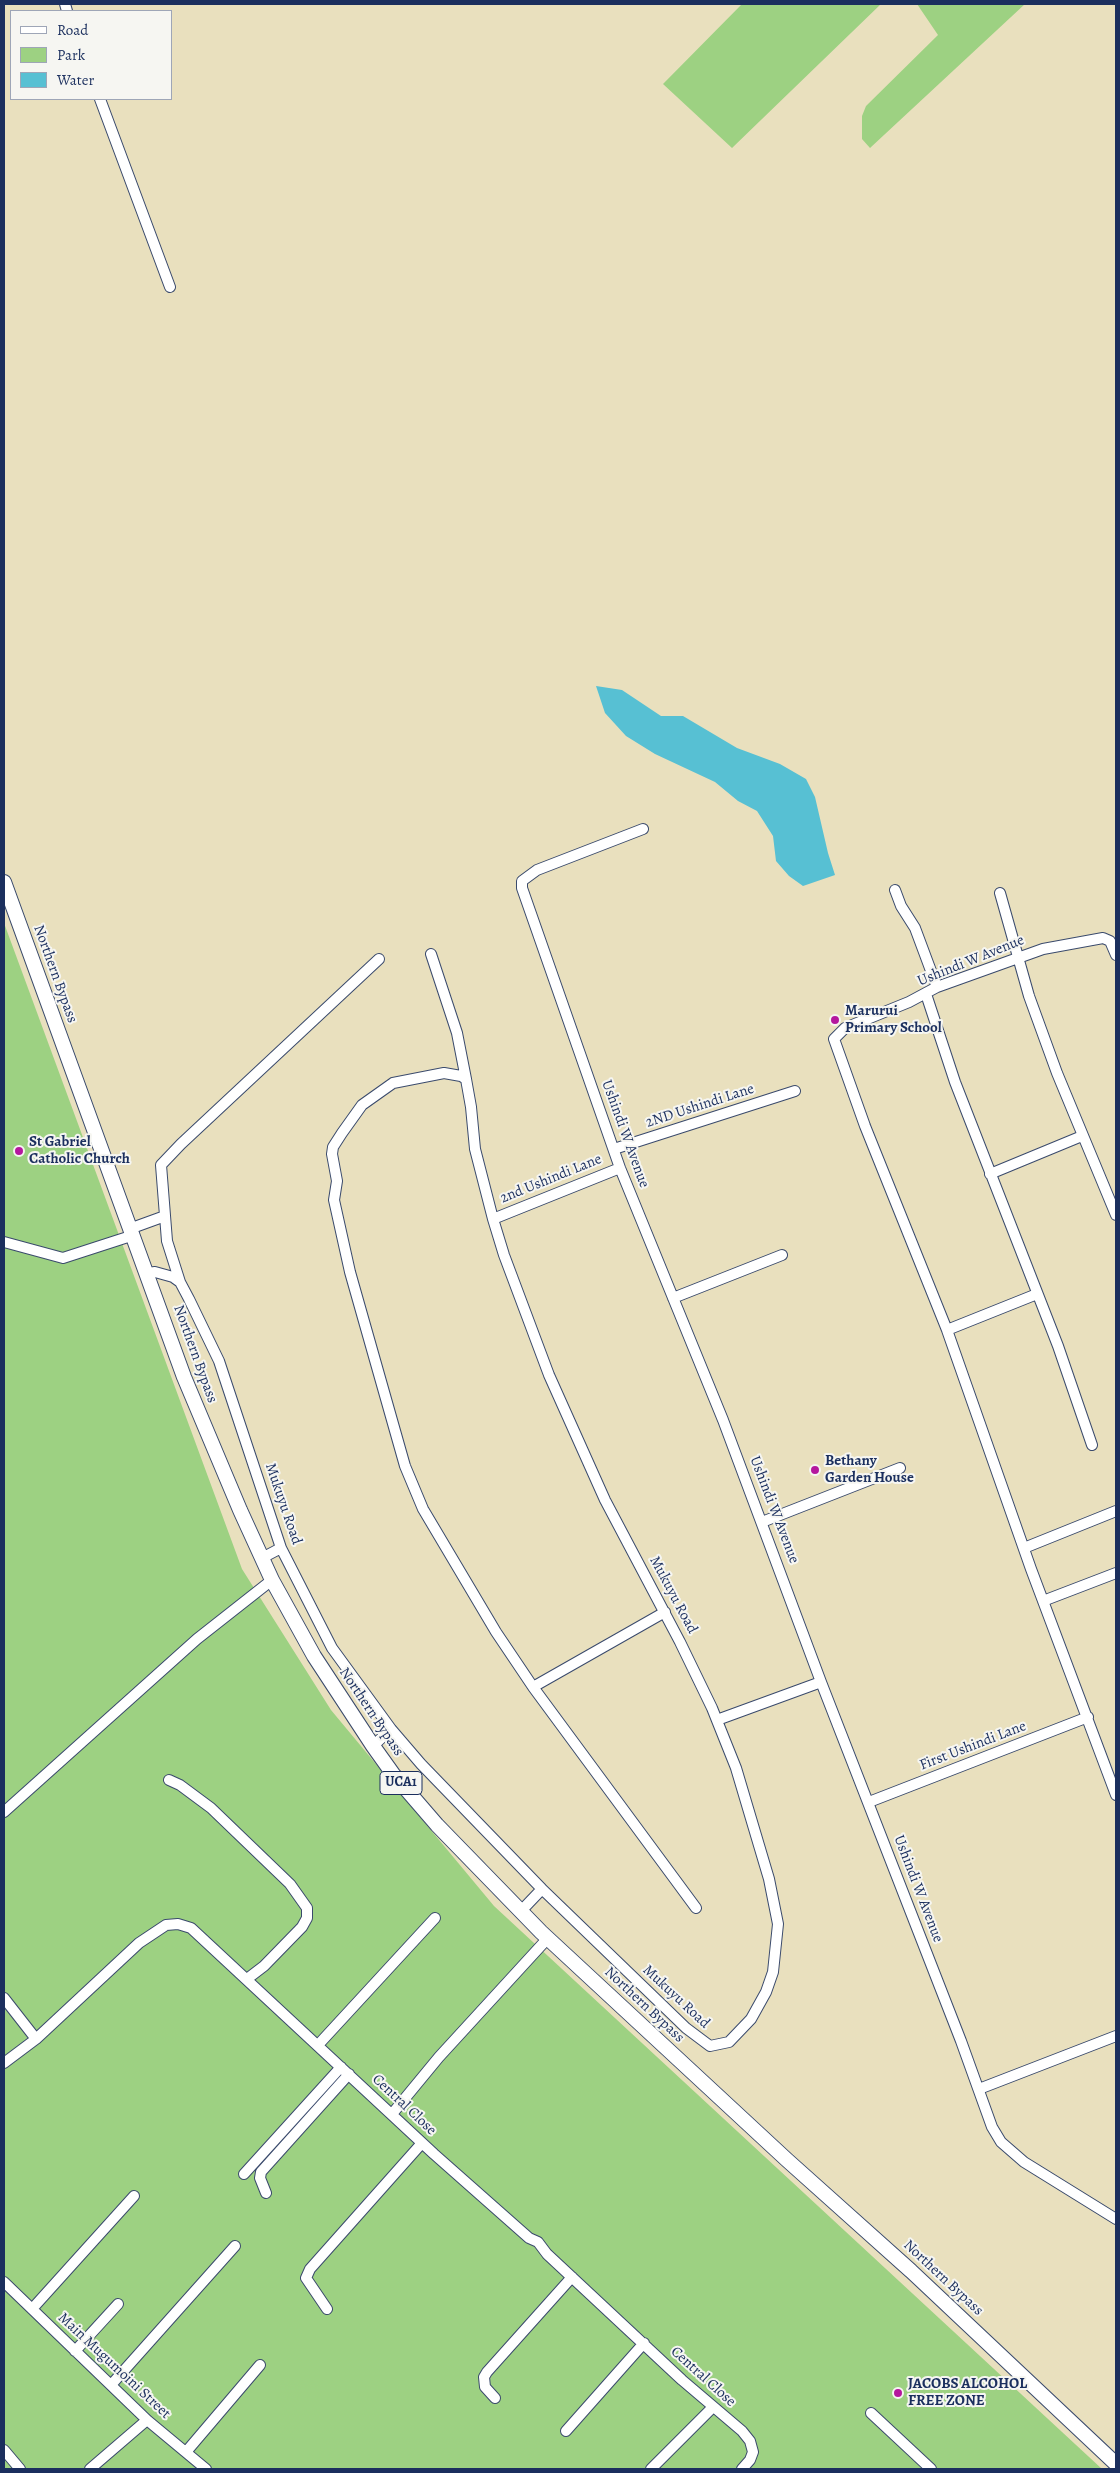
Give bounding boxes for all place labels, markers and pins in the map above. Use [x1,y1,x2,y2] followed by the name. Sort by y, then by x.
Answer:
[845,1002,942,1037] place label: Marurui Primary School
[829,1014,841,1026] marker: Marurui Primary School
[29,1133,130,1168] place label: St Gabriel Catholic Church
[13,1145,25,1157] marker: St Gabriel Catholic Church
[825,1452,914,1487] place label: Bethany Garden House
[809,1464,821,1476] marker: Bethany Garden House
[908,2375,1027,2410] place label: JACOBS ALCOHOL FREE ZONE
[892,2387,904,2399] marker: JACOBS ALCOHOL FREE ZONE

